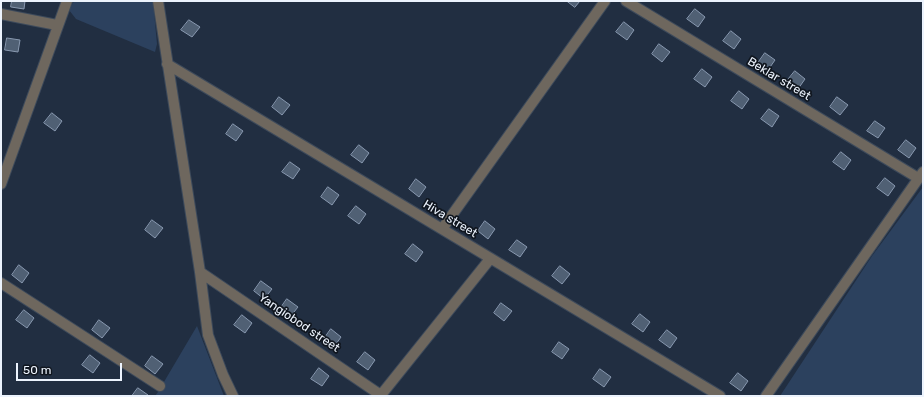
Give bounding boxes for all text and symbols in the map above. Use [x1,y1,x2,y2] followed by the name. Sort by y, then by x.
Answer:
[745,54,813,104] street label: Beklar street
[420,197,480,241] street label: Hiva street
[256,291,342,355] street label: Yangiobod street
[18,355,124,381] scale bar
[23,363,51,377] text: 50 m

